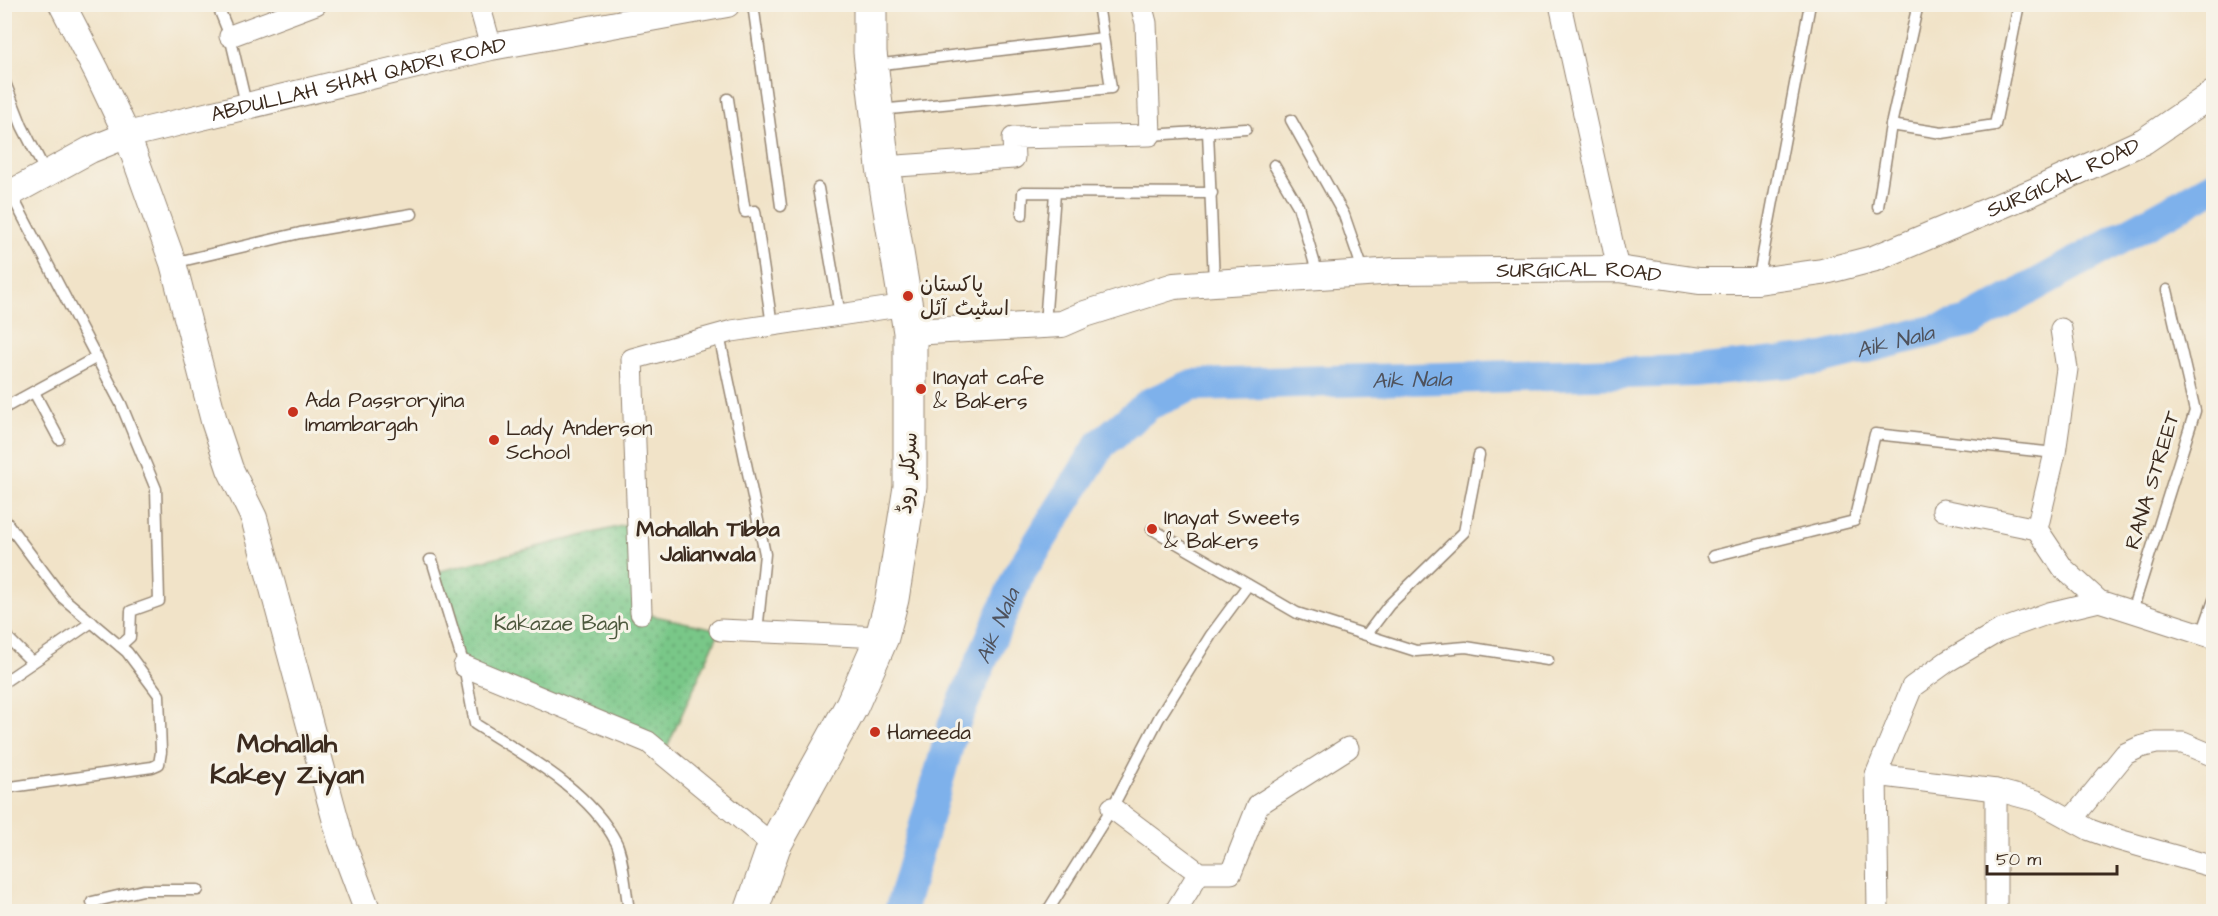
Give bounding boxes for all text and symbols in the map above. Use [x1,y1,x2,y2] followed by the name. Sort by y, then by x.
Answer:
[208,30,509,129] street label: ABDULLAH SHAH QADRI ROAD
[1982,131,2145,225] street label: SURGICAL ROAD
[1496,255,1664,290] street label: SURGICAL ROAD
[920,270,1009,323] place label: پاکستان اسٹیٹ آئل
[901,289,915,303] marker: پاکستان اسٹیٹ آئل
[1853,317,1939,367] water label: Aik Nala
[933,363,1044,416] place label: Inayat cafe & Bakers
[1372,364,1454,397] water label: Aik Nala
[914,382,928,396] marker: Inayat cafe & Bakers
[305,386,465,441] place label: Ada Passroryina Imambargah
[286,405,300,419] marker: Ada Passroryina Imambargah
[2118,407,2188,553] street label: RANA STREET
[506,414,652,467] place label: Lady Anderson School
[890,431,925,515] street label: سرکلر روڈ
[487,433,501,447] marker: Lady Anderson School
[1164,503,1300,556] place label: Inayat Sweets & Bakers
[636,514,781,570] district label: Mohallah Tibba Jalianwala
[1145,522,1159,536] marker: Inayat Sweets & Bakers
[968,582,1029,669] water label: Aik Nala
[494,609,629,640] park label: Kakazae Bagh
[887,718,971,747] place label: Hameeda
[210,725,365,796] district label: Mohallah Kakey Ziyan
[868,725,882,739] marker: Hameeda
[1987,838,2118,876] scale bar
[1996,847,2041,872] text: 50 m

